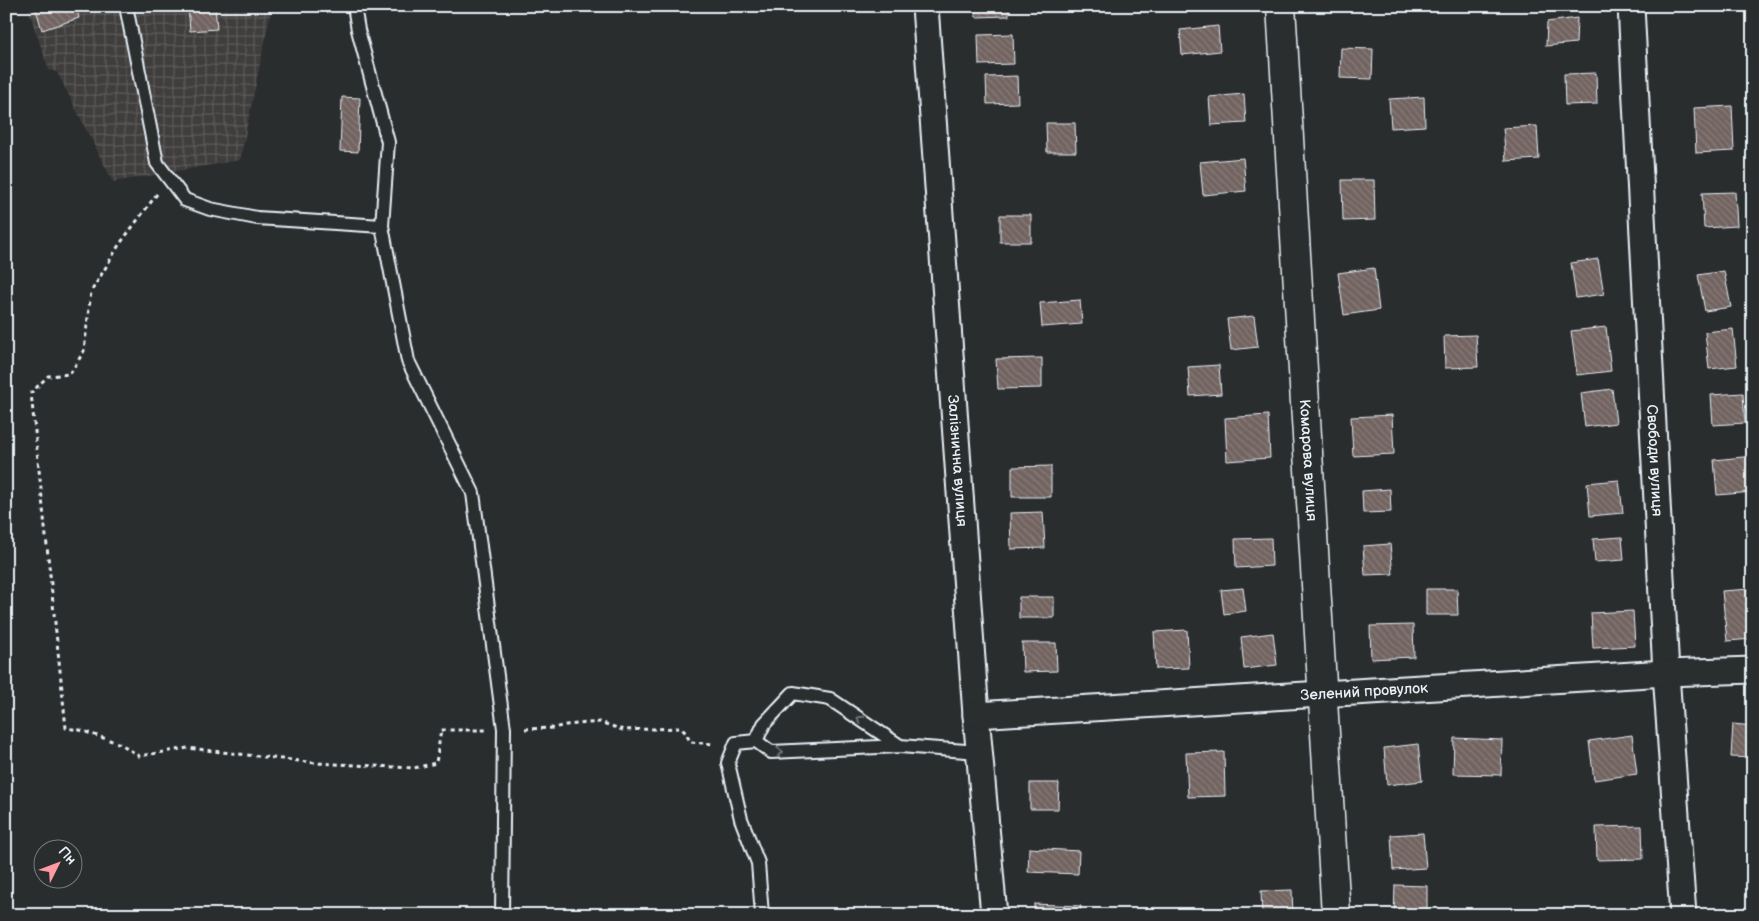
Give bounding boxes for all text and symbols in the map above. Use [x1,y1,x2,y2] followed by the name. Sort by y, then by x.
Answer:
[944,394,972,527] street label: Залізнична вулиця
[1295,399,1322,522] street label: Комарова вулиця
[1642,404,1667,517] street label: Свободи вулиця
[1300,678,1429,705] street label: Зелений провулок
[856,716,866,725] one-way arrow
[776,746,784,757] one-way arrow
[32,838,82,888] north arrow
[55,843,80,868] text: Пн

